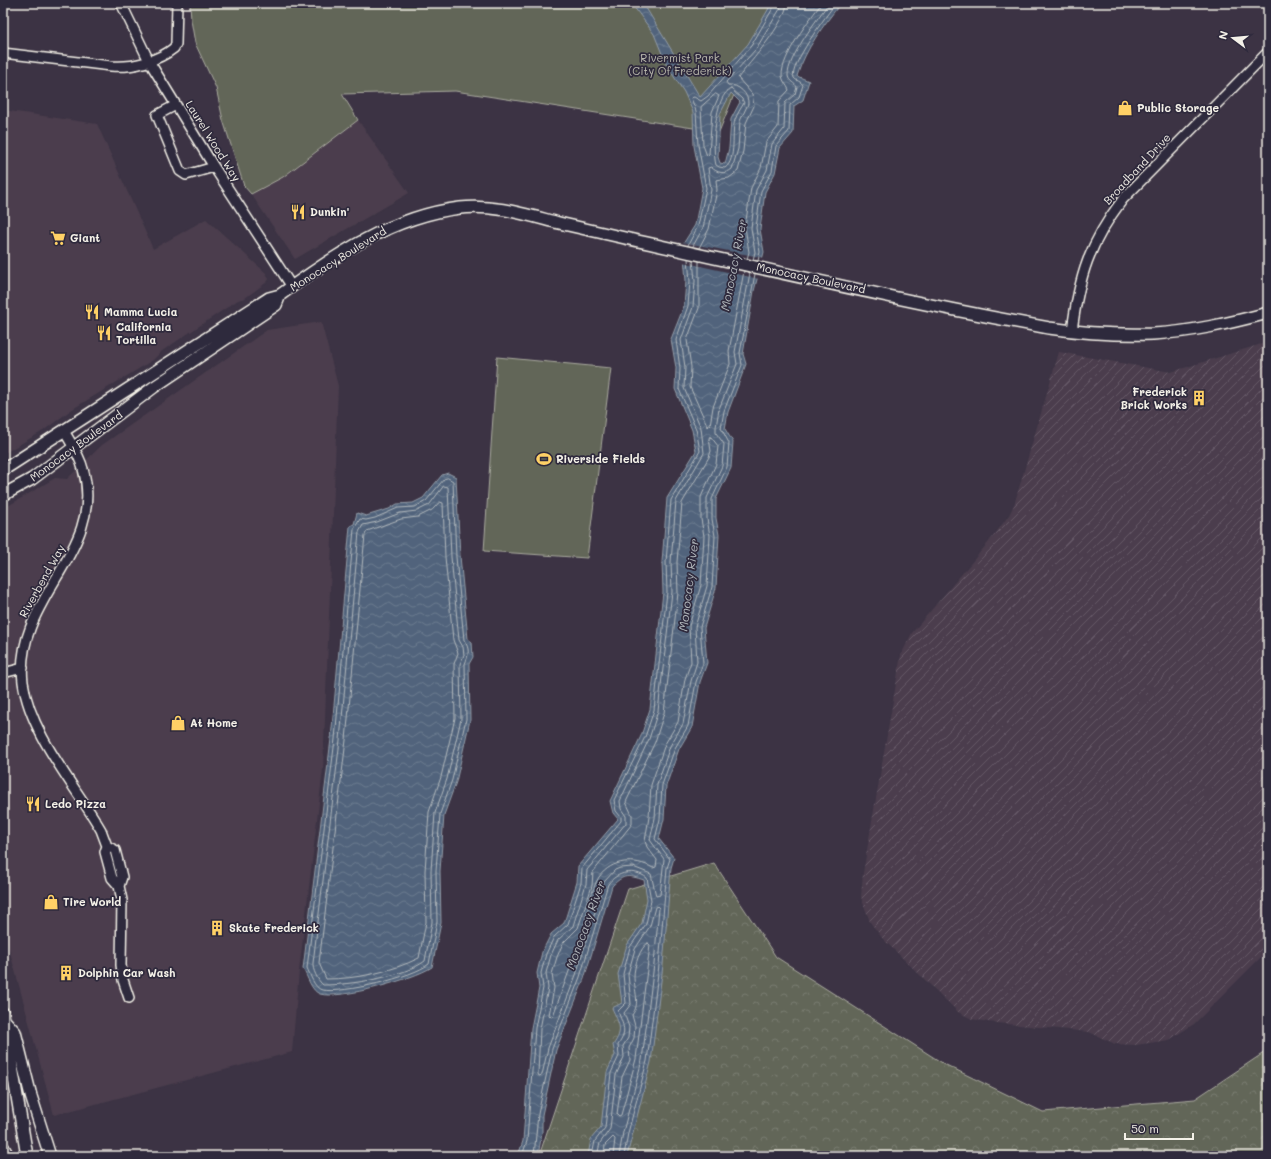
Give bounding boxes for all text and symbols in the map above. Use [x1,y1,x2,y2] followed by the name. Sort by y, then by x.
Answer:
[1213,18,1253,58] north arrow
[1215,29,1231,41] text: N
[629,50,732,78] park label: Rivermist Park (City Of Frederick)
[182,97,244,184] street label: Laurel Wood Way
[1116,99,1134,117] shop icon: Public Storage
[1137,100,1220,115] place label: Public Storage
[1100,130,1174,208] street label: Broadband Drive
[289,203,307,221] restaurant icon: Dunkin'
[310,204,349,219] place label: Dunkin'
[716,217,750,312] water label: Monocacy River
[287,223,389,294] street label: Monocacy Boulevard
[49,229,67,247] supermarket icon: Giant
[70,230,100,245] place label: Giant
[755,259,867,296] street label: Monocacy Boulevard
[83,303,101,321] restaurant icon: Mamma Lucia
[104,304,178,319] place label: Mamma Lucia
[116,319,172,347] place label: California Tortilla
[95,324,113,342] restaurant icon: California Tortilla
[1120,384,1187,412] place label: Frederick Brick Works
[1190,389,1208,407] building icon: Frederick Brick Works
[26,407,125,484] street label: Monocacy Boulevard
[535,450,553,468] sports icon: Riverside Fields
[556,451,646,466] place label: Riverside Fields
[674,538,702,632] water label: Monocacy River
[15,541,68,620] street label: Riverbend Way
[169,714,187,732] shop icon: At Home
[190,715,238,730] place label: At Home
[24,795,42,813] restaurant icon: Ledo Pizza
[45,796,106,811] place label: Ledo Pizza
[562,878,609,971] water label: Monocacy River
[42,893,60,911] shop icon: Tire World
[63,894,121,909] place label: Tire World
[208,919,226,937] building icon: Skate Frederick
[229,920,319,935] place label: Skate Frederick
[57,964,75,982] building icon: Dolphin Car Wash
[78,965,176,980] place label: Dolphin Car Wash
[1125,1115,1193,1141] scale bar
[1131,1120,1159,1136] text: 50 m

